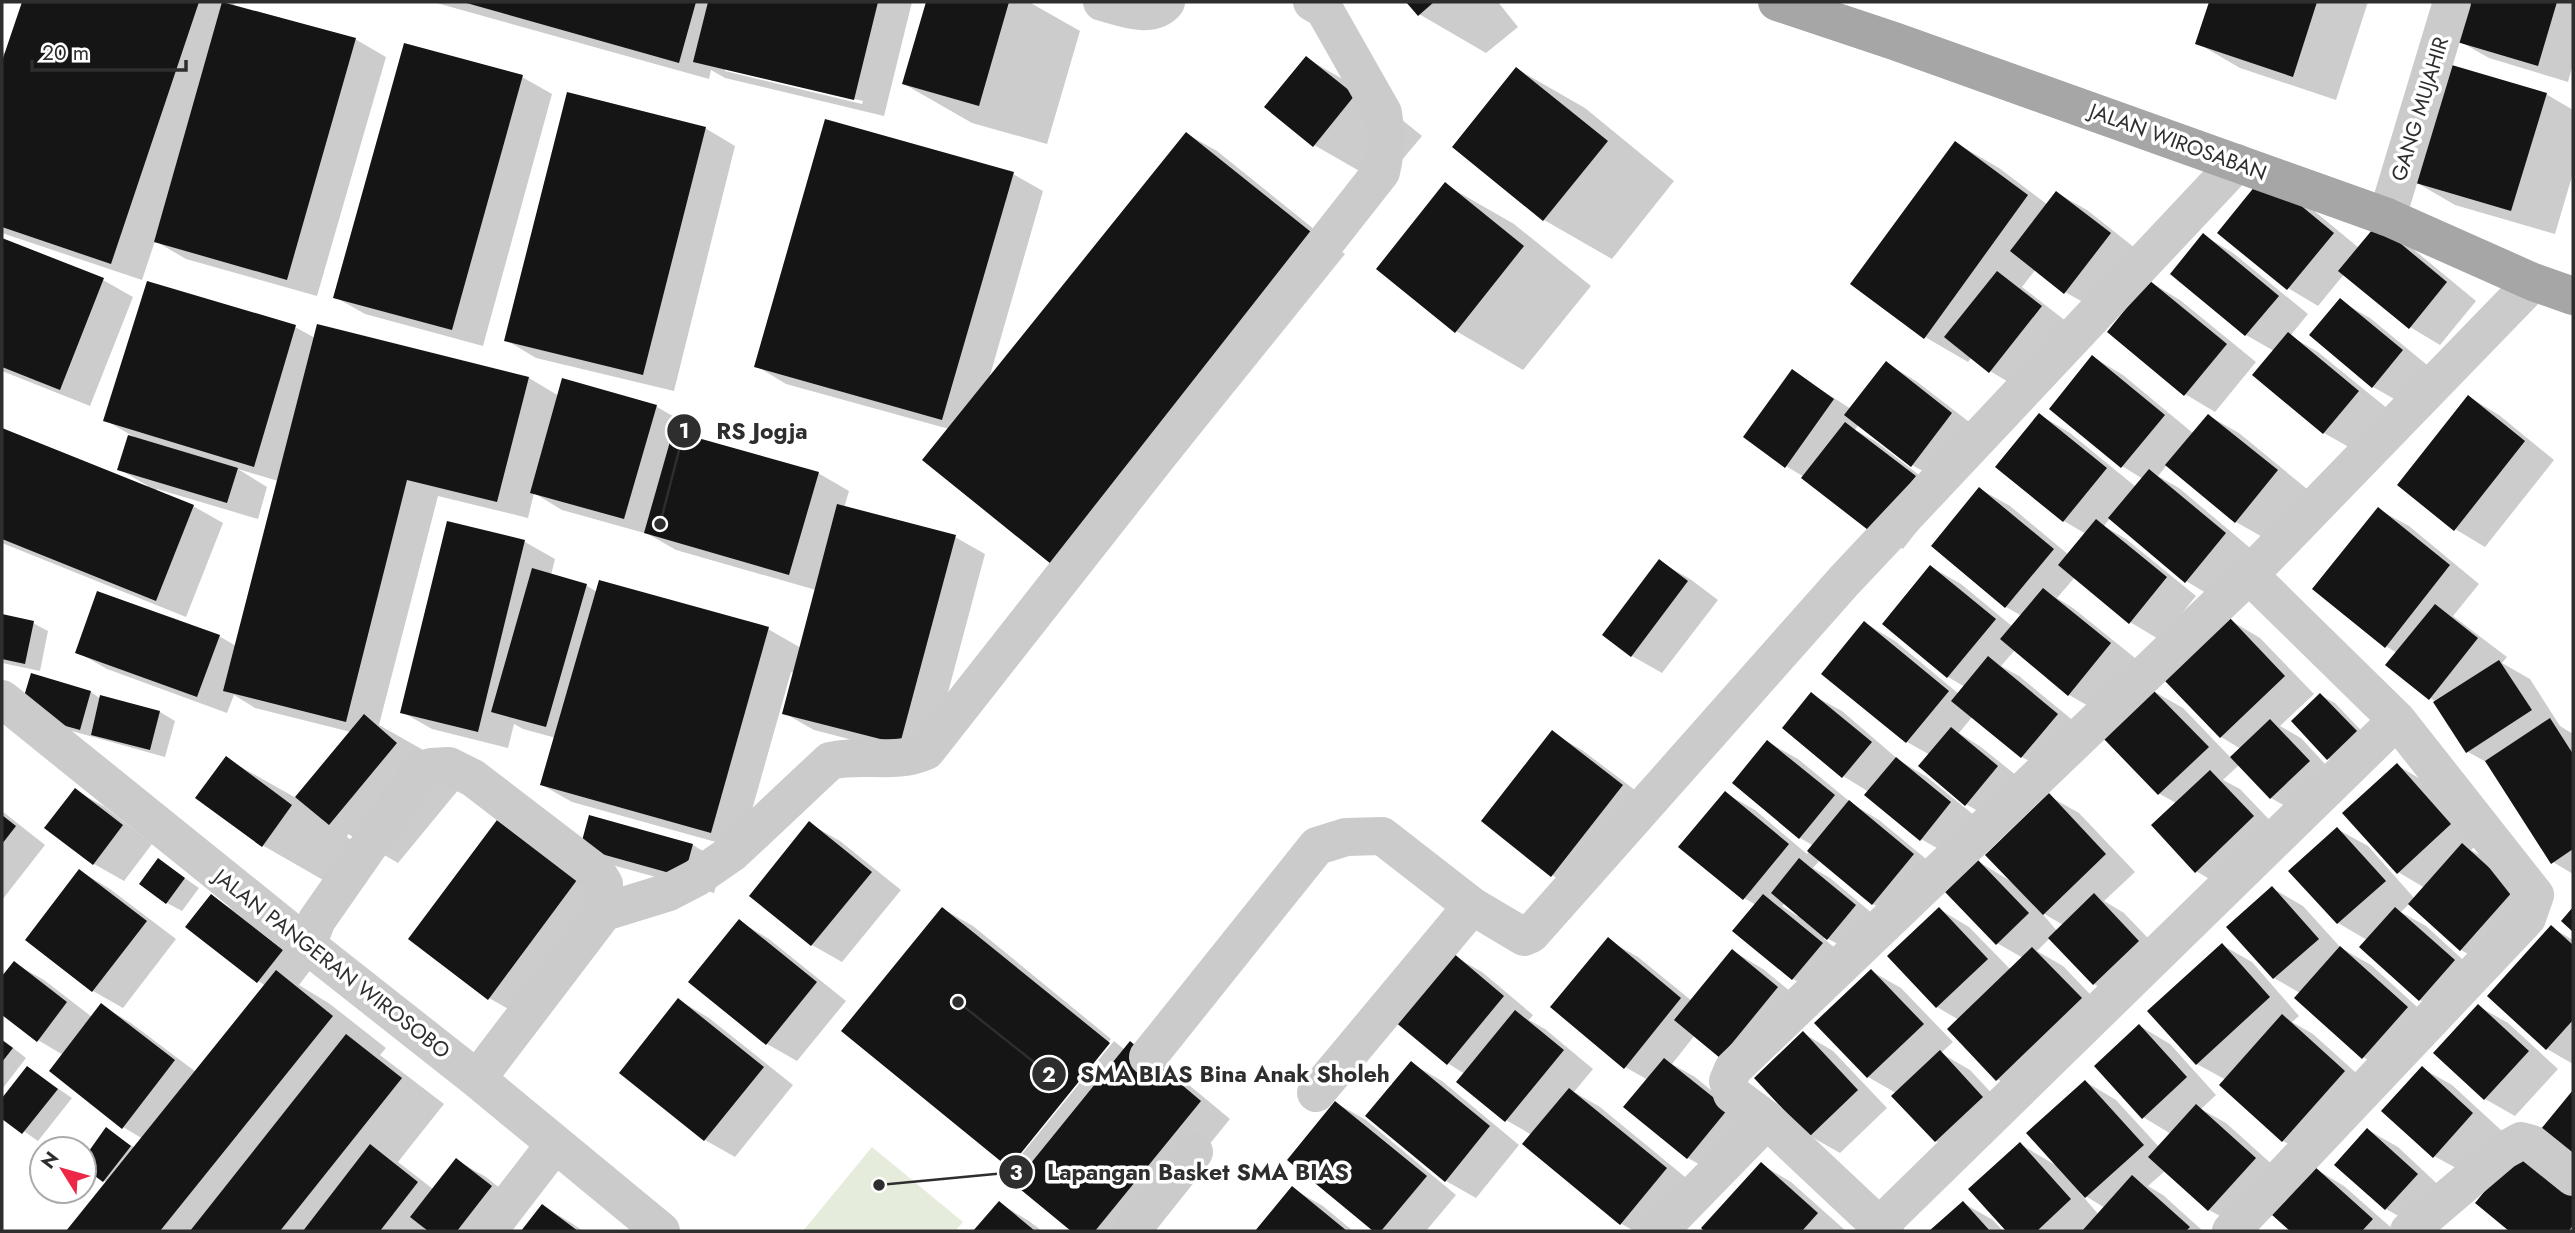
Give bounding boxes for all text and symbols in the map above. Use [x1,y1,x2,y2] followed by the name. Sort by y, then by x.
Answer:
[32,28,186,72] scale bar
[2384,33,2456,185] street label: GANG MUJAHIR
[42,38,89,68] text: 20 m
[2082,95,2271,188] street label: JALAN WIROSABAN
[667,409,821,453] callout: RS Jogja
[716,414,808,448] text: RS Jogja
[679,416,689,446] text: 1
[205,860,456,1066] street label: JALAN PANGERAN WIROSOBO
[1031,1052,1404,1096] callout: SMA BIAS Bina Anak Sholeh
[1080,1057,1390,1091] text: SMA BIAS Bina Anak Sholeh
[1042,1060,1056,1090] text: 2
[28,1135,98,1205] north arrow
[34,1146,65,1174] text: N
[998,1150,1363,1194] callout: Lapangan Basket SMA BIAS
[1047,1155,1349,1189] text: Lapangan Basket SMA BIAS
[1009,1158,1023,1188] text: 3

